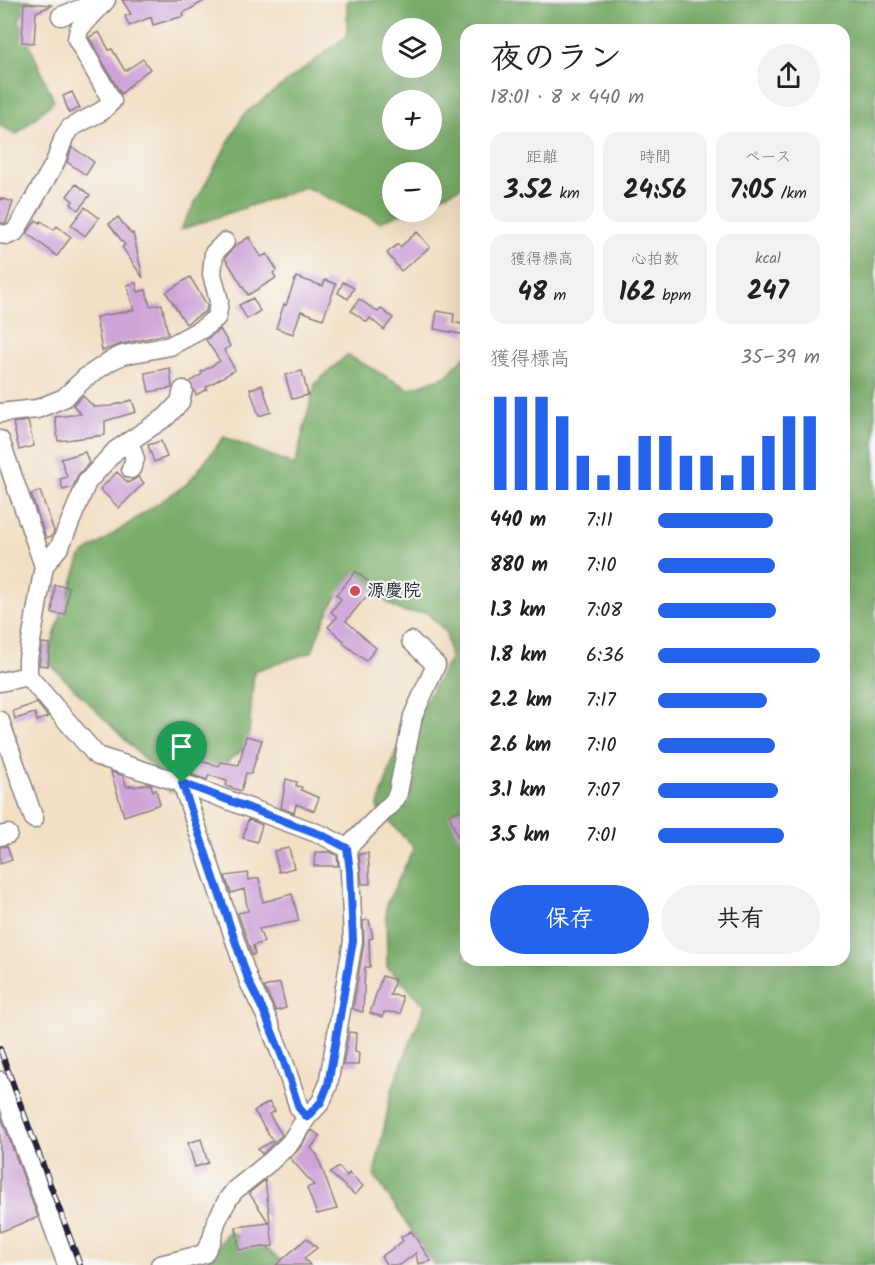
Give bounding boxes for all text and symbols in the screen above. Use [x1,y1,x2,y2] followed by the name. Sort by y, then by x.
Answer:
[382,18,442,222] map controls
[382,18,442,78] button: layers
[490,33,622,86] text: 夜のラン
[757,44,820,107] button: share
[490,82,644,114] text: 18:01 · 8 × 440 m
[382,90,442,150] button: +
[526,145,558,170] text: 距離
[639,145,671,170] text: 時間
[744,145,792,170] text: ペース
[382,162,442,222] button: −
[504,170,553,212] text: 3.52
[624,170,686,212] text: 24:56
[729,170,774,212] text: 7:05
[553,181,580,206] text: km
[774,181,807,206] text: /km
[755,246,781,271] text: kcal
[510,247,574,272] text: 獲得標高
[631,247,679,272] text: 心拍数
[747,271,789,313] text: 247
[518,272,547,314] text: 48
[619,272,656,314] text: 162
[547,283,566,308] text: m
[656,283,691,308] text: bpm
[741,342,820,374] text: 35–39 m
[490,344,570,376] text: 獲得標高
[490,505,546,537] text: 440 m
[586,505,613,537] text: 7:11
[490,550,548,582] text: 880 m
[586,550,616,582] text: 7:10
[367,577,421,606] place label: 源慶院
[348,584,362,598] marker: 源慶院
[490,595,546,627] text: 1.3 km
[586,595,622,627] text: 7:08
[490,640,547,672] text: 1.8 km
[586,640,625,672] text: 6:36
[490,685,552,717] text: 2.2 km
[586,685,616,717] text: 7:17
[156,721,207,783] pin
[165,730,198,763] icon: arrive
[490,730,551,762] text: 2.6 km
[586,730,616,762] text: 7:10
[490,775,546,807] text: 3.1 km
[586,775,619,807] text: 7:07
[490,820,550,852] text: 3.5 km
[586,820,616,852] text: 7:01
[490,885,649,954] button: 保存
[661,885,820,954] button: 共有

